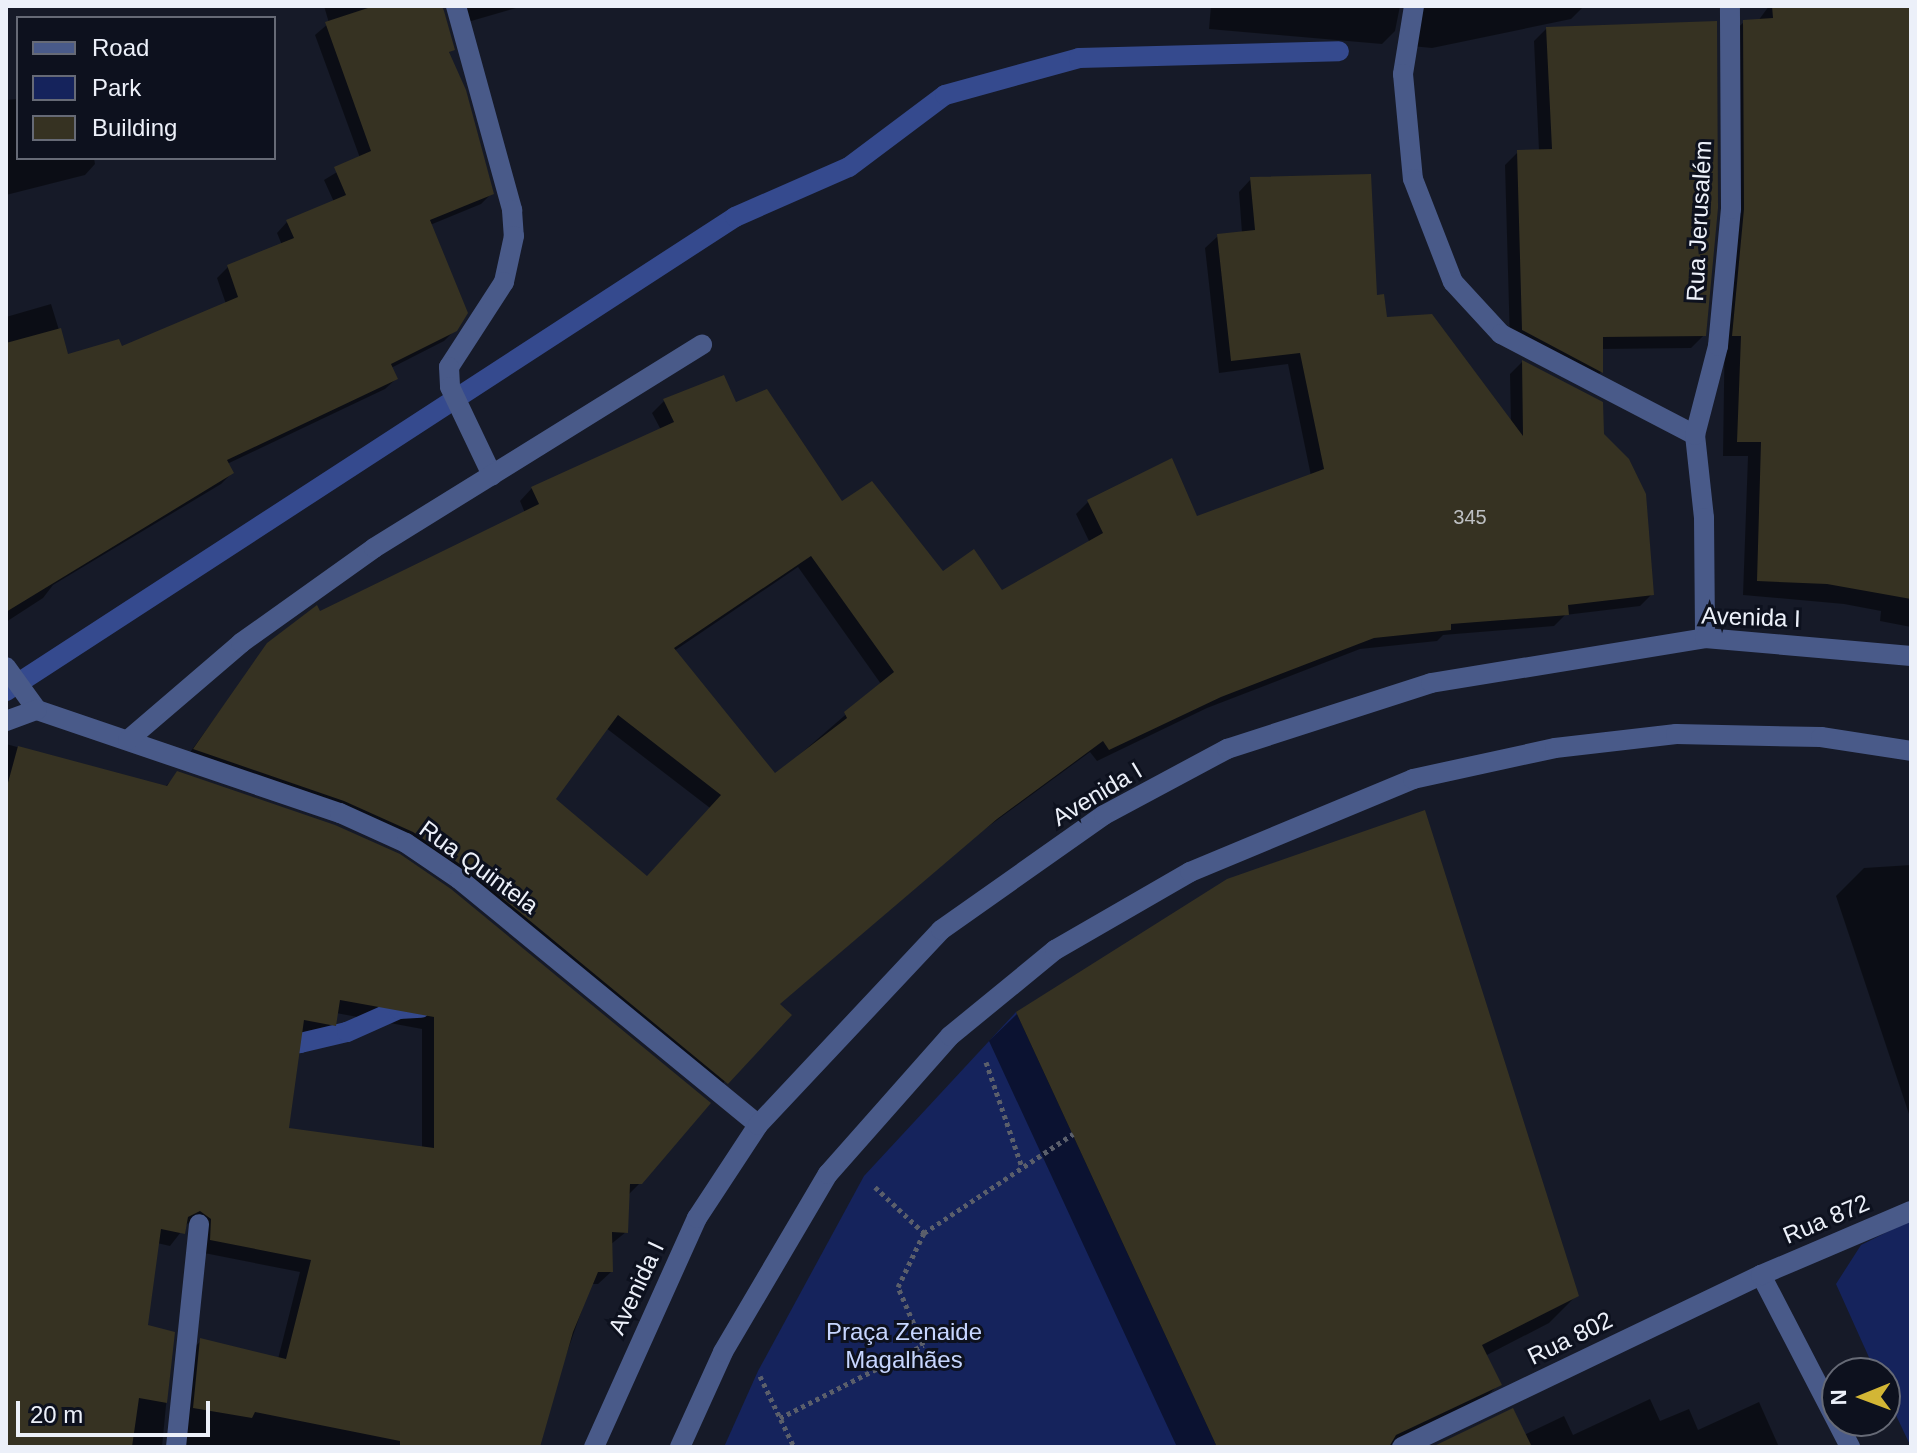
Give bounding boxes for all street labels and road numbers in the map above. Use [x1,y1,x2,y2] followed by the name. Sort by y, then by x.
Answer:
[1680,140,1718,302] street label: Rua Jerusalém
[1701,601,1801,633] street label: Avenida I
[1047,756,1147,832] street label: Avenida I
[414,814,544,920] street label: Rua Quintela
[1779,1188,1873,1250] street label: Rua 872
[602,1237,670,1339] street label: Avenida I
[1523,1305,1617,1371] street label: Rua 802

